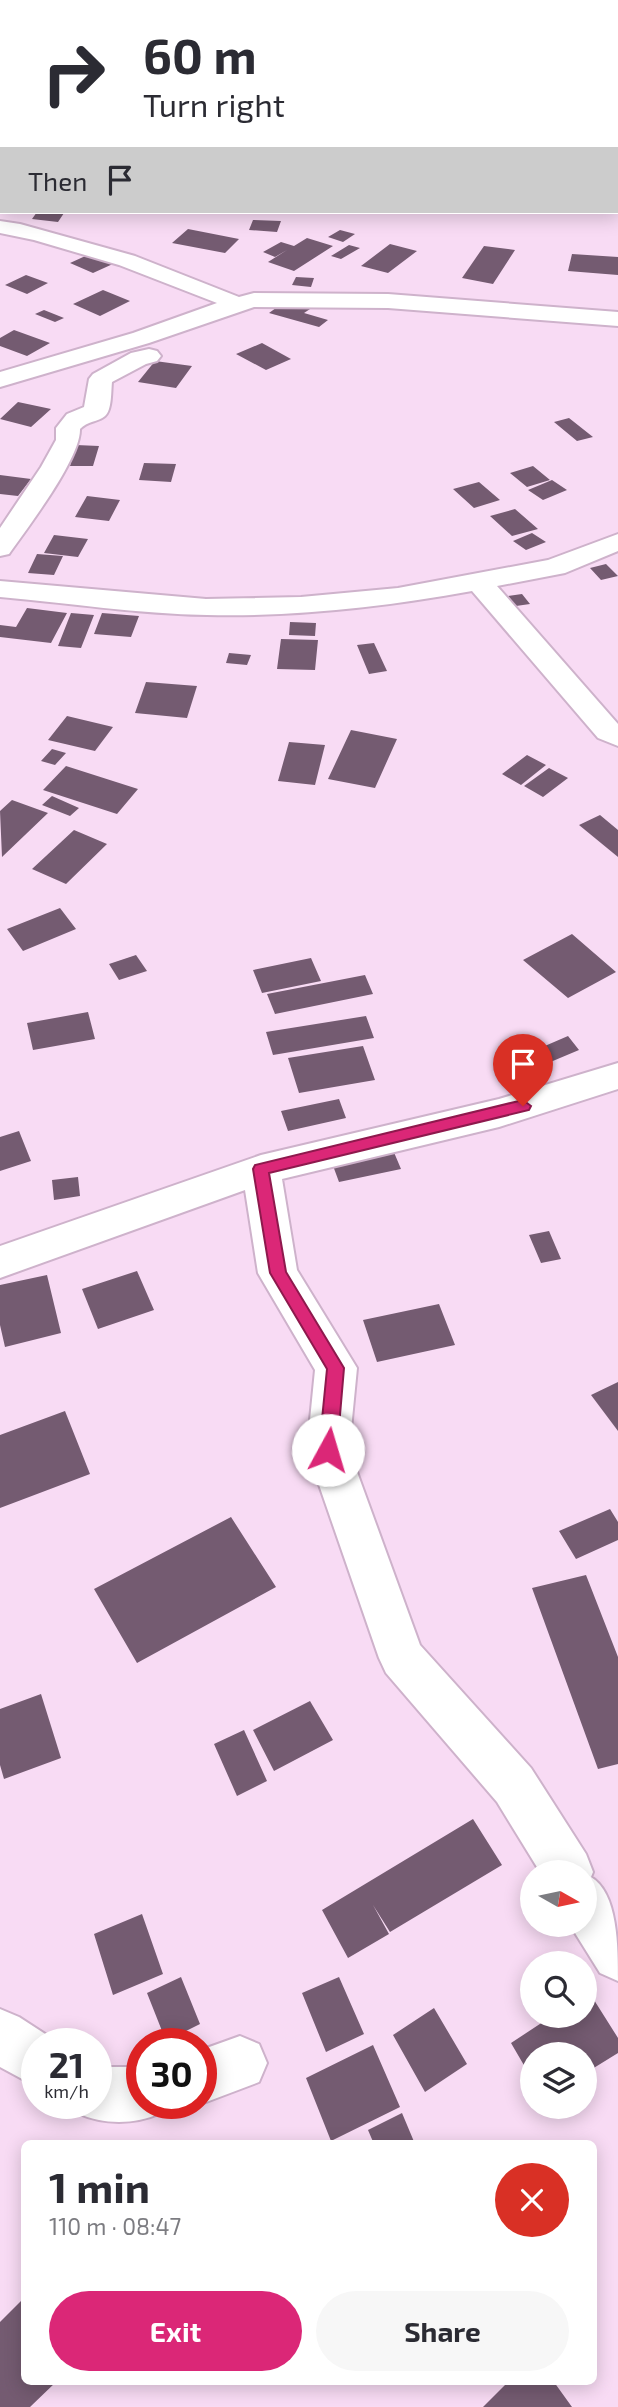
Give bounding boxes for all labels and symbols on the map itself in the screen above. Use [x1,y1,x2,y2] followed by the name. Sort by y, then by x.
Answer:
[493,1034,553,1106] pin
[291,1413,365,1487] position arrow
[520,1860,597,1937] north arrow
[126,2028,217,2119] speed limit sign: 30

